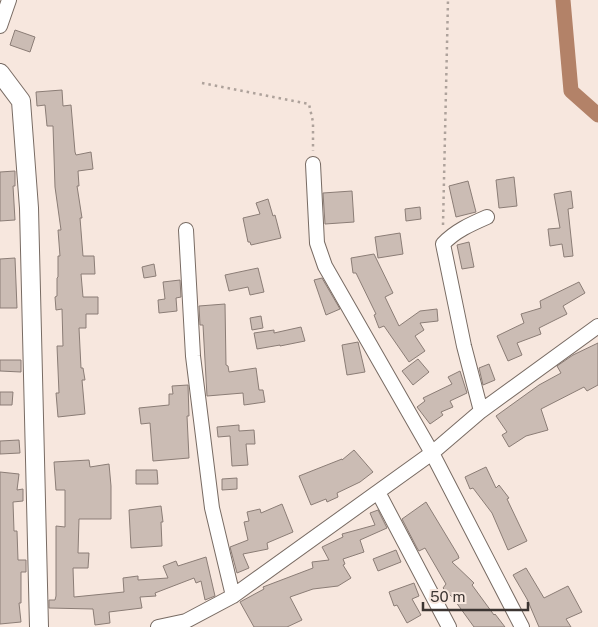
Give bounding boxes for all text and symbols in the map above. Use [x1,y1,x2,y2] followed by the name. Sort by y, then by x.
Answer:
[423,580,528,612] scale bar
[430,588,465,605] text: 50 m

